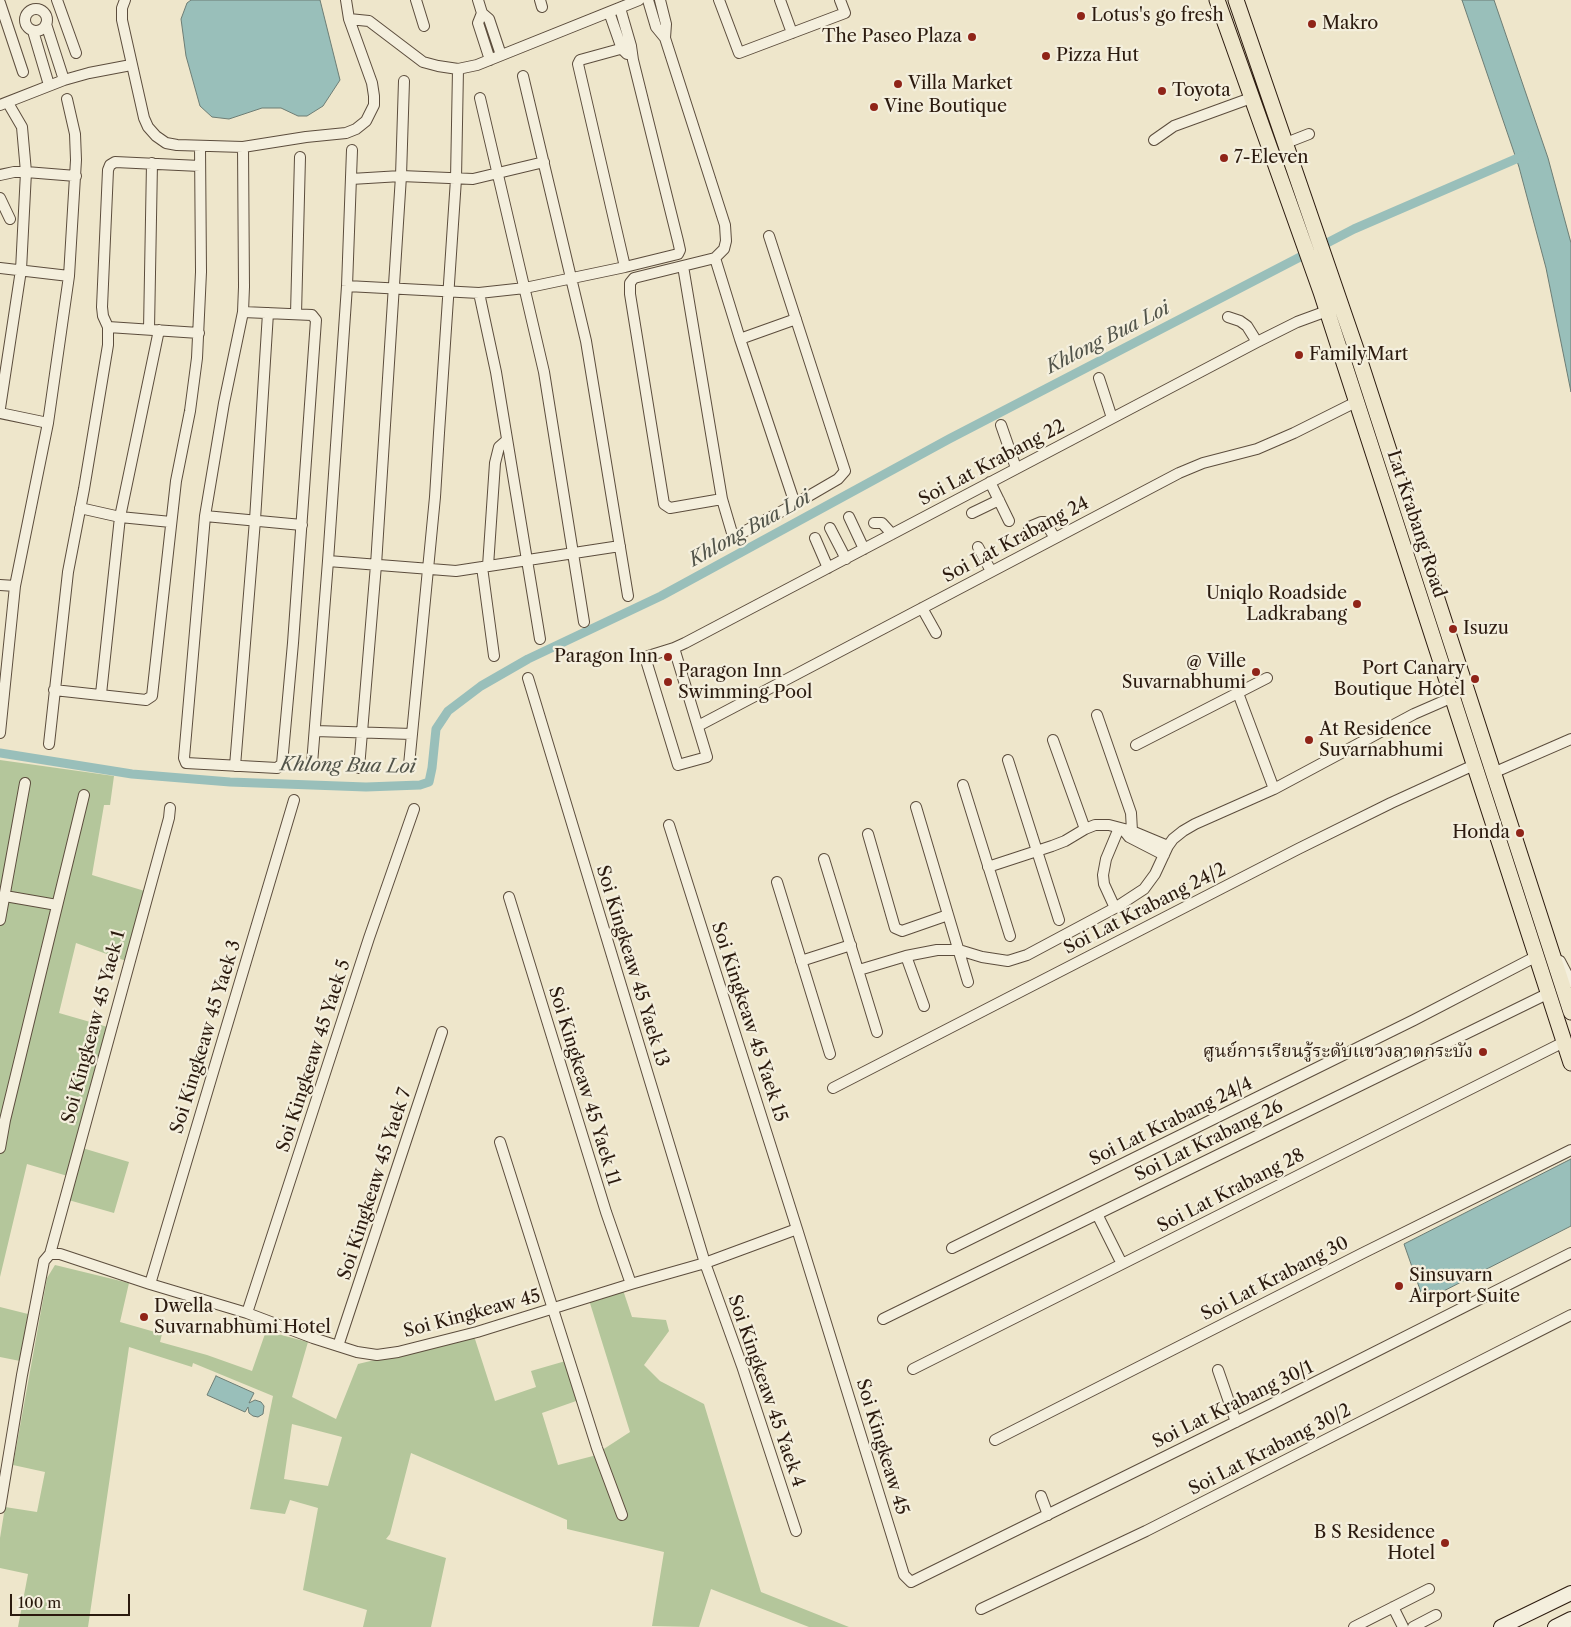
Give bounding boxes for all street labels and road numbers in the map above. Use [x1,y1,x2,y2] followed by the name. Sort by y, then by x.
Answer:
[915,415,1069,511] street label: Soi Lat Krabang 22
[1382,447,1450,601] street label: Lat Krabang Road
[939,492,1093,588] street label: Soi Lat Krabang 24
[1060,859,1230,959] street label: Soi Lat Krabang 24/2
[591,863,673,1069] street label: Soi Kingkeaw 45 Yaek 13
[706,919,792,1125] street label: Soi Kingkeaw 45 Yaek 15
[58,928,130,1126] street label: Soi Kingkeaw 45 Yaek 1
[166,937,246,1137] street label: Soi Kingkeaw 45 Yaek 3
[273,957,355,1155] street label: Soi Kingkeaw 45 Yaek 5
[543,984,625,1188] street label: Soi Kingkeaw 45 Yaek 11
[1086,1073,1256,1171] street label: Soi Lat Krabang 24/4
[334,1085,416,1283] street label: Soi Kingkeaw 45 Yaek 7
[1131,1096,1287,1186] street label: Soi Lat Krabang 26
[1154,1144,1308,1238] street label: Soi Lat Krabang 28
[1198,1232,1352,1326] street label: Soi Lat Krabang 30
[401,1285,543,1343] street label: Soi Kingkeaw 45
[723,1292,809,1490] street label: Soi Kingkeaw 45 Yaek 4
[1149,1357,1317,1453] street label: Soi Lat Krabang 30/1
[851,1376,913,1518] street label: Soi Kingkeaw 45
[1185,1400,1355,1500] street label: Soi Lat Krabang 30/2

